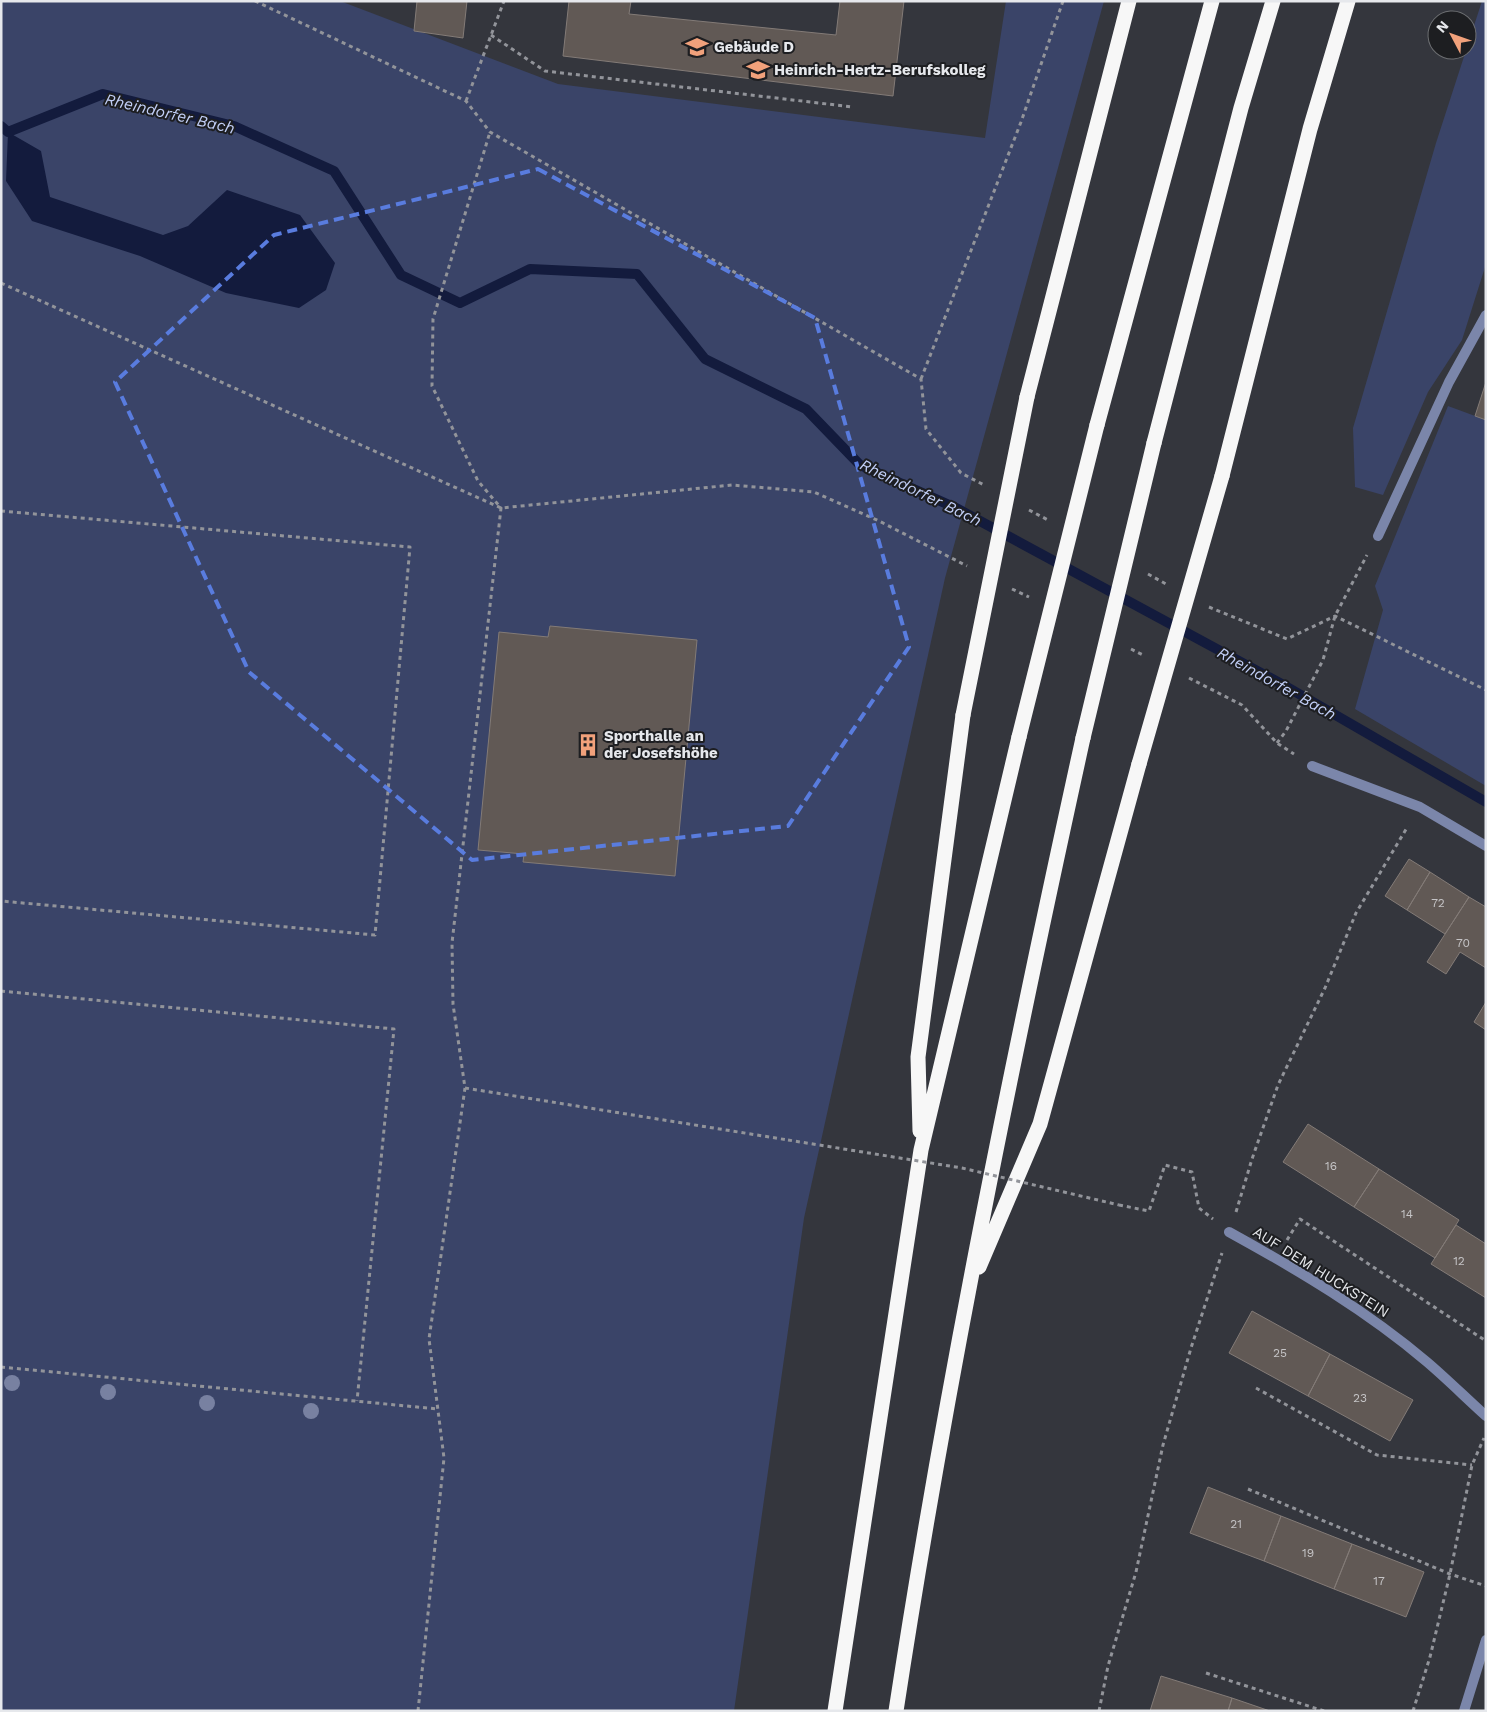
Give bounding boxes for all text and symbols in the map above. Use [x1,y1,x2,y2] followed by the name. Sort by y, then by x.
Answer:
[1427,10,1477,60] north arrow
[1433,17,1452,36] text: N
[684,34,710,60] school or university icon: Gebäude D
[714,38,794,56] place label: Gebäude D
[745,57,771,83] school or university icon: Heinrich-Hertz-Berufskolleg
[774,61,986,79] place label: Heinrich-Hertz-Berufskolleg
[103,89,237,138] water label: Rheindorfer Bach
[857,455,985,530] water label: Rheindorfer Bach
[1214,643,1339,724] water label: Rheindorfer Bach
[604,727,718,762] place label: Sporthalle an der Josefshöhe
[575,732,601,758] building icon: Sporthalle an der Josefshöhe
[1431,896,1445,910] house number: 72
[1456,936,1470,950] house number: 70
[1325,1159,1337,1173] house number: 16
[1401,1207,1413,1221] house number: 14
[1250,1223,1392,1321] street label: AUF DEM HUCKSTEIN
[1453,1254,1465,1268] house number: 12
[1273,1346,1287,1360] house number: 25
[1353,1391,1367,1405] house number: 23
[1230,1517,1242,1531] house number: 21
[1302,1546,1314,1560] house number: 19
[1373,1574,1385,1588] house number: 17

